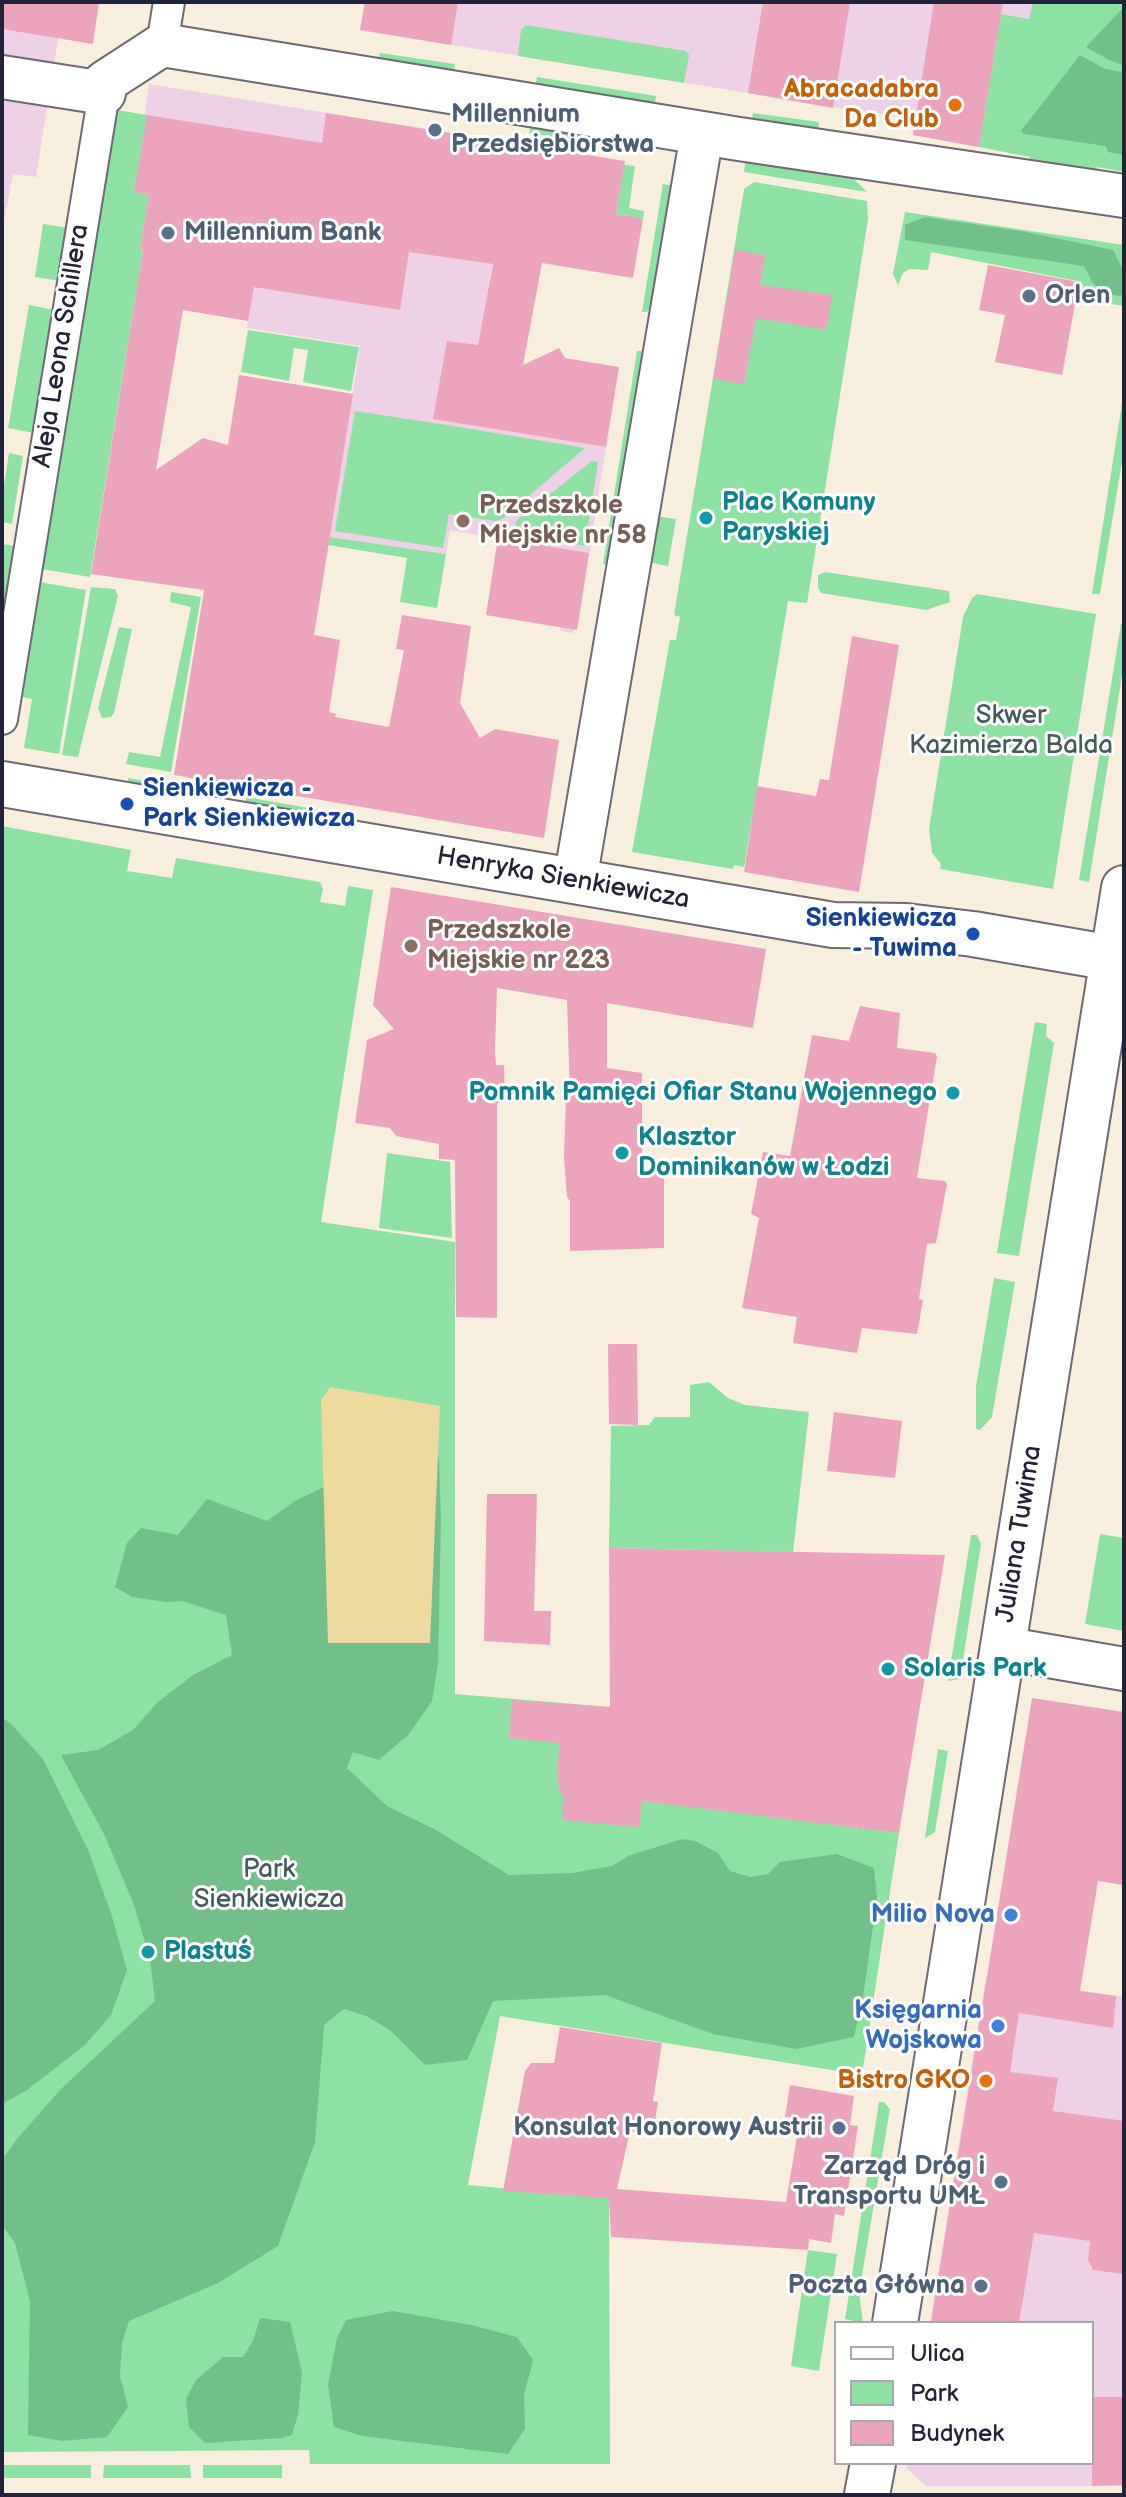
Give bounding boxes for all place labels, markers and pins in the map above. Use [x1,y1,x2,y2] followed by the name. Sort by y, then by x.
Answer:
[784,74,939,136] place label: Abracadabra Da Club
[946,96,964,114] marker: Abracadabra Da Club
[451,99,654,160] place label: Millennium Przedsiębiorstwa
[426,121,444,139] marker: Millennium Przedsiębiorstwa
[184,217,381,249] place label: Millennium Bank
[159,224,177,242] marker: Millennium Bank
[1045,280,1110,312] place label: Orlen
[1020,287,1038,305] marker: Orlen
[722,487,875,548] place label: Plac Komuny Paryskiej
[479,490,647,552] place label: Przedszkole Miejskie nr 58
[697,509,715,527] marker: Plac Komuny Paryskiej
[454,512,472,530] marker: Przedszkole Miejskie nr 58
[143,773,355,834] place label: Sienkiewicza - Park Sienkiewicza
[118,795,136,813] marker: Sienkiewicza - Park Sienkiewicza
[806,903,957,964] place label: Sienkiewicza - Tuwima
[427,915,610,976] place label: Przedszkole Miejskie nr 223
[964,925,982,943] marker: Sienkiewicza - Tuwima
[402,937,420,955] marker: Przedszkole Miejskie nr 223
[468,1077,937,1109] place label: Pomnik Pamięci Ofiar Stanu Wojennego
[944,1084,962,1102] marker: Pomnik Pamięci Ofiar Stanu Wojennego
[638,1122,889,1184] place label: Klasztor Dominikanów w Łodzi
[613,1144,631,1162] marker: Klasztor Dominikanów w Łodzi
[904,1653,1047,1685] place label: Solaris Park
[879,1660,897,1678] marker: Solaris Park
[871,1899,995,1931] place label: Milio Nova
[1002,1906,1020,1924] marker: Milio Nova
[164,1936,252,1968] place label: Plastuś
[139,1943,157,1961] marker: Plastuś
[854,1995,982,2056] place label: Księgarnia Wojskowa
[989,2017,1007,2035] marker: Księgarnia Wojskowa
[837,2065,970,2097] place label: Bistro GKO
[977,2072,995,2090] marker: Bistro GKO
[513,2112,823,2144] place label: Konsulat Honorowy Austrii
[830,2119,848,2137] marker: Konsulat Honorowy Austrii
[793,2151,985,2212] place label: Zarząd Dróg i Transportu UMŁ
[992,2173,1010,2191] marker: Zarząd Dróg i Transportu UMŁ
[788,2270,965,2302] place label: Poczta Główna
[972,2277,990,2295] marker: Poczta Główna

